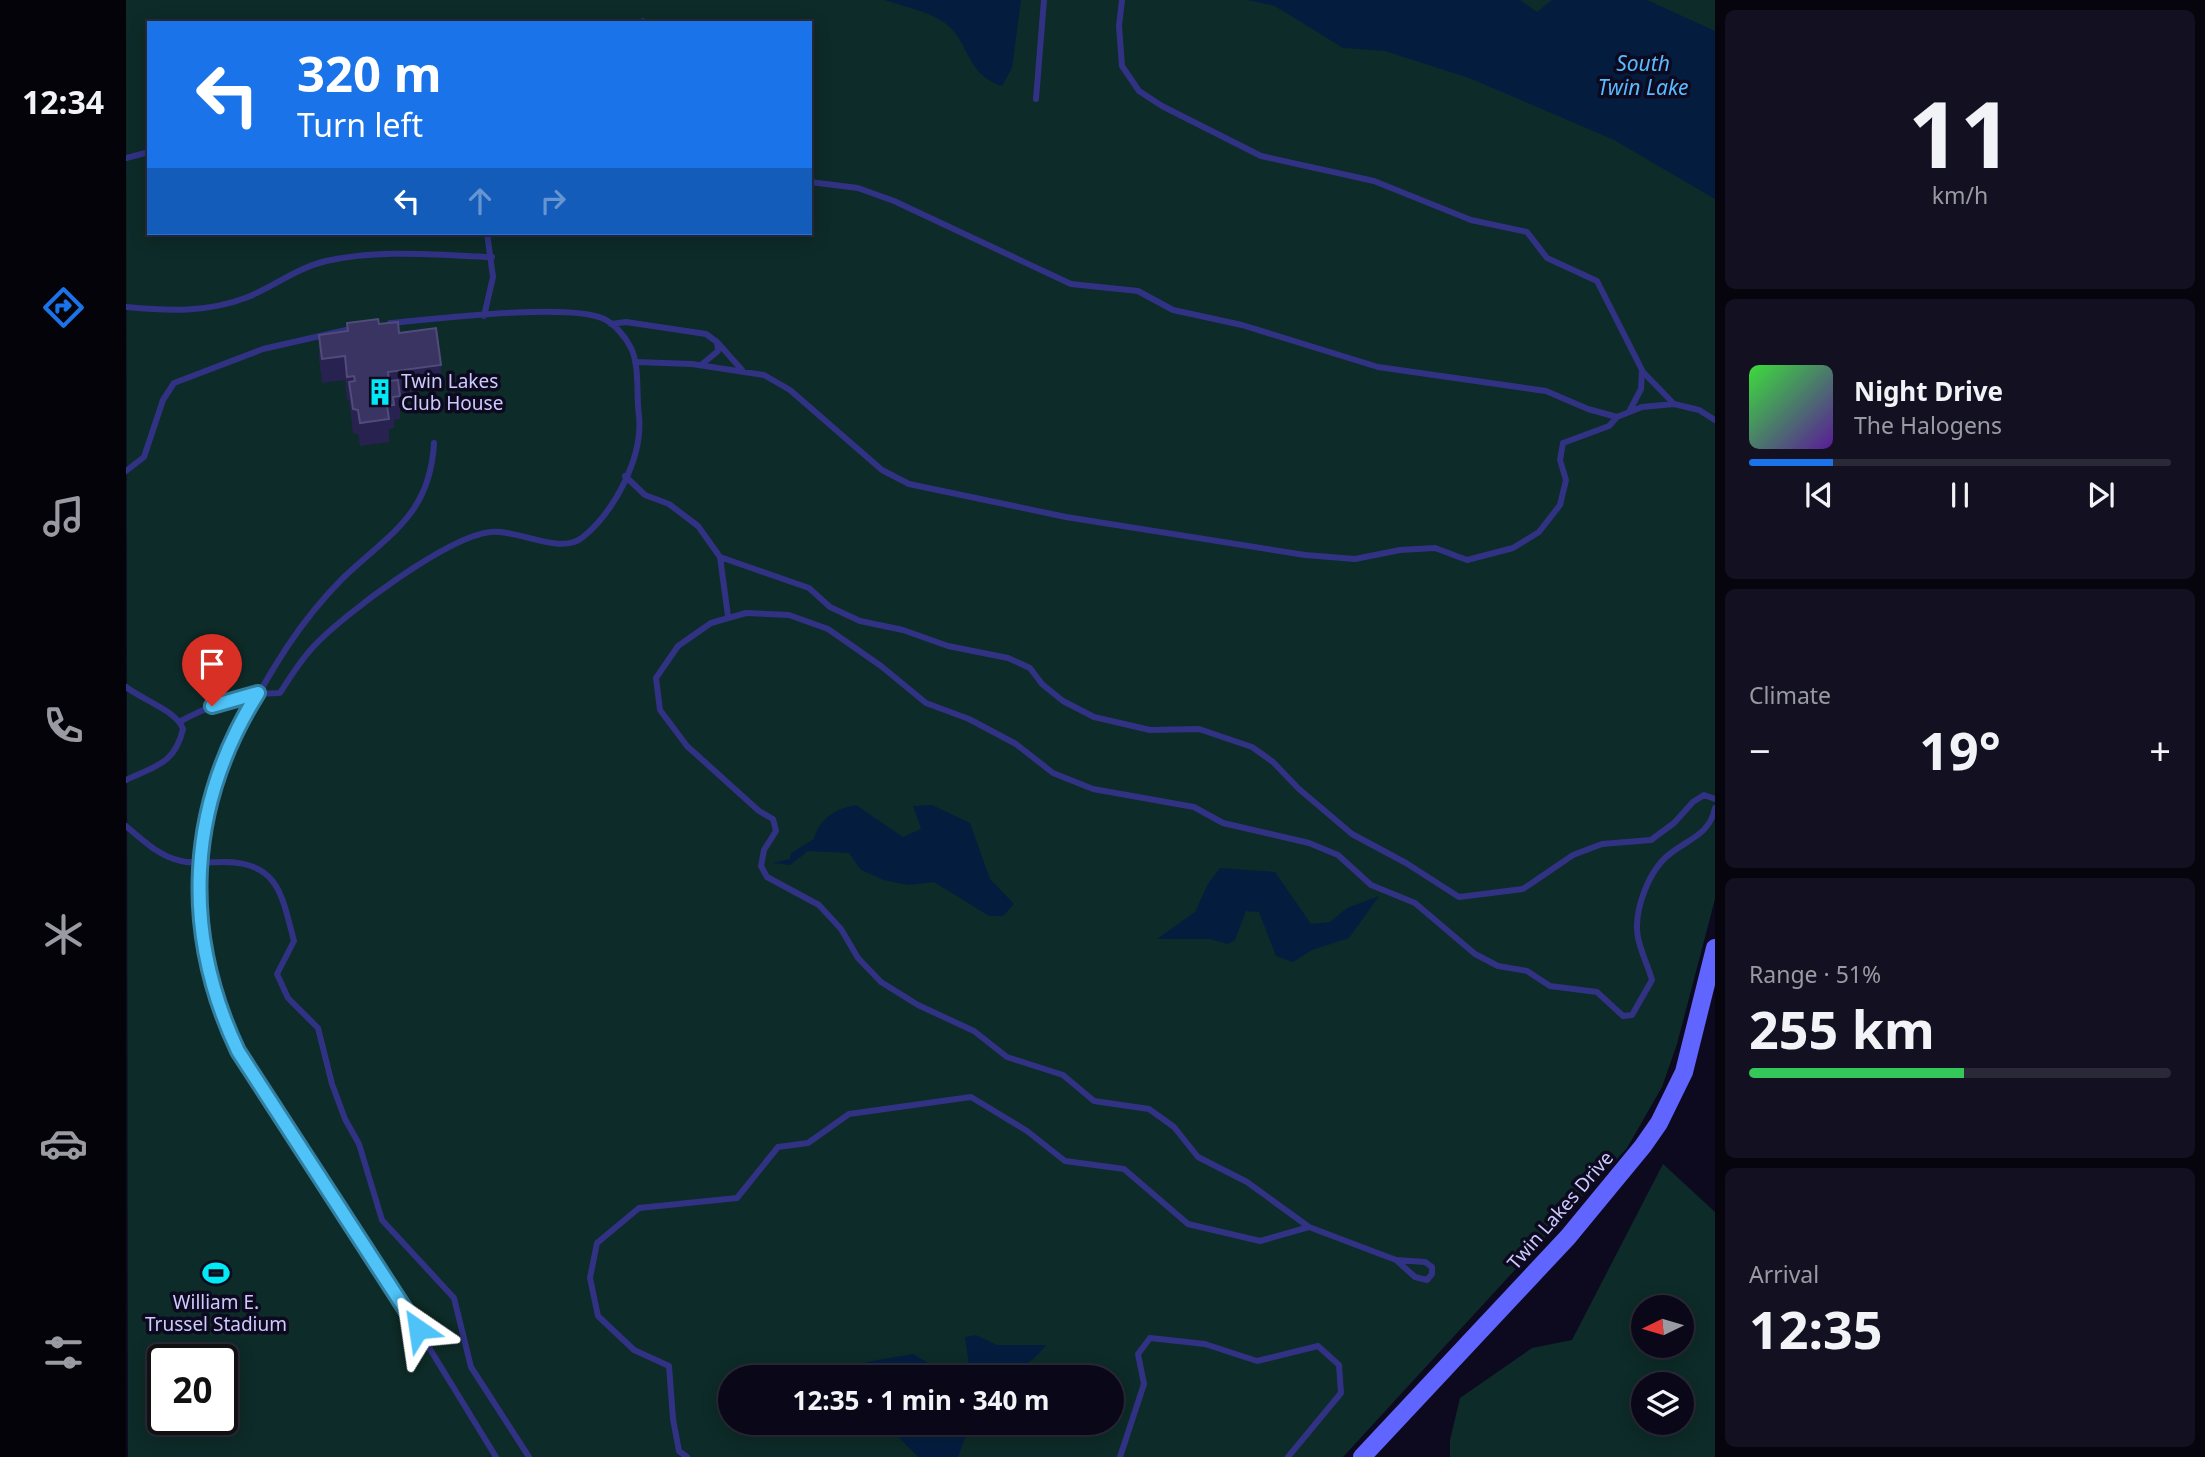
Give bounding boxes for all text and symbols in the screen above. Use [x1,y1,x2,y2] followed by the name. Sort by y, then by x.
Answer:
[297,40,442,106] text: 320 m
[182,49,273,140] icon: left
[1598,49,1688,101] water label: South Twin Lake
[1908,71,2012,195] text: 11
[22,80,104,123] text: 12:34
[297,103,423,146] text: Turn left
[1932,179,1988,211] text: km/h
[388,182,426,220] icon: left
[461,182,499,220] icon: ahead
[534,182,572,220] icon: right
[39,283,88,332] icon: directions
[401,368,503,416] place label: Twin Lakes Club House
[1854,373,2003,409] text: Night Drive
[365,377,395,407] building icon: Twin Lakes Club House
[1854,409,2002,441] text: The Halogens
[1800,476,1838,514] icon: previous
[1941,476,1979,514] icon: pause
[2082,476,2120,514] icon: next
[39,492,88,541] icon: music
[182,634,242,706] pin
[193,645,231,683] icon: arrive
[1749,679,1831,711] text: Climate
[39,701,88,750] icon: phone
[1919,714,2001,785] text: 19°
[1749,724,1771,776] text: −
[2149,724,2171,776] text: +
[39,910,88,959] icon: climate
[1749,958,1881,990] text: Range · 51%
[1749,993,1935,1064] text: 255 km
[39,1119,88,1168] icon: car
[1501,1145,1619,1275] street label: Twin Lakes Drive
[201,1258,231,1288] sports icon: William E. Trussel Stadium
[1749,1258,1819,1290] text: Arrival
[145,1289,287,1337] place label: William E. Trussel Stadium
[381,1292,455,1366] position arrow
[1749,1293,1883,1364] text: 12:35
[1631,1295,1694,1358] north arrow
[1631,1295,1694,1435] map controls
[39,1328,88,1377] icon: filters
[147,1344,238,1435] speed limit sign: 20
[1631,1372,1694,1435] button: layers
[793,1382,1049,1418] text: 12:35 · 1 min · 340 m

